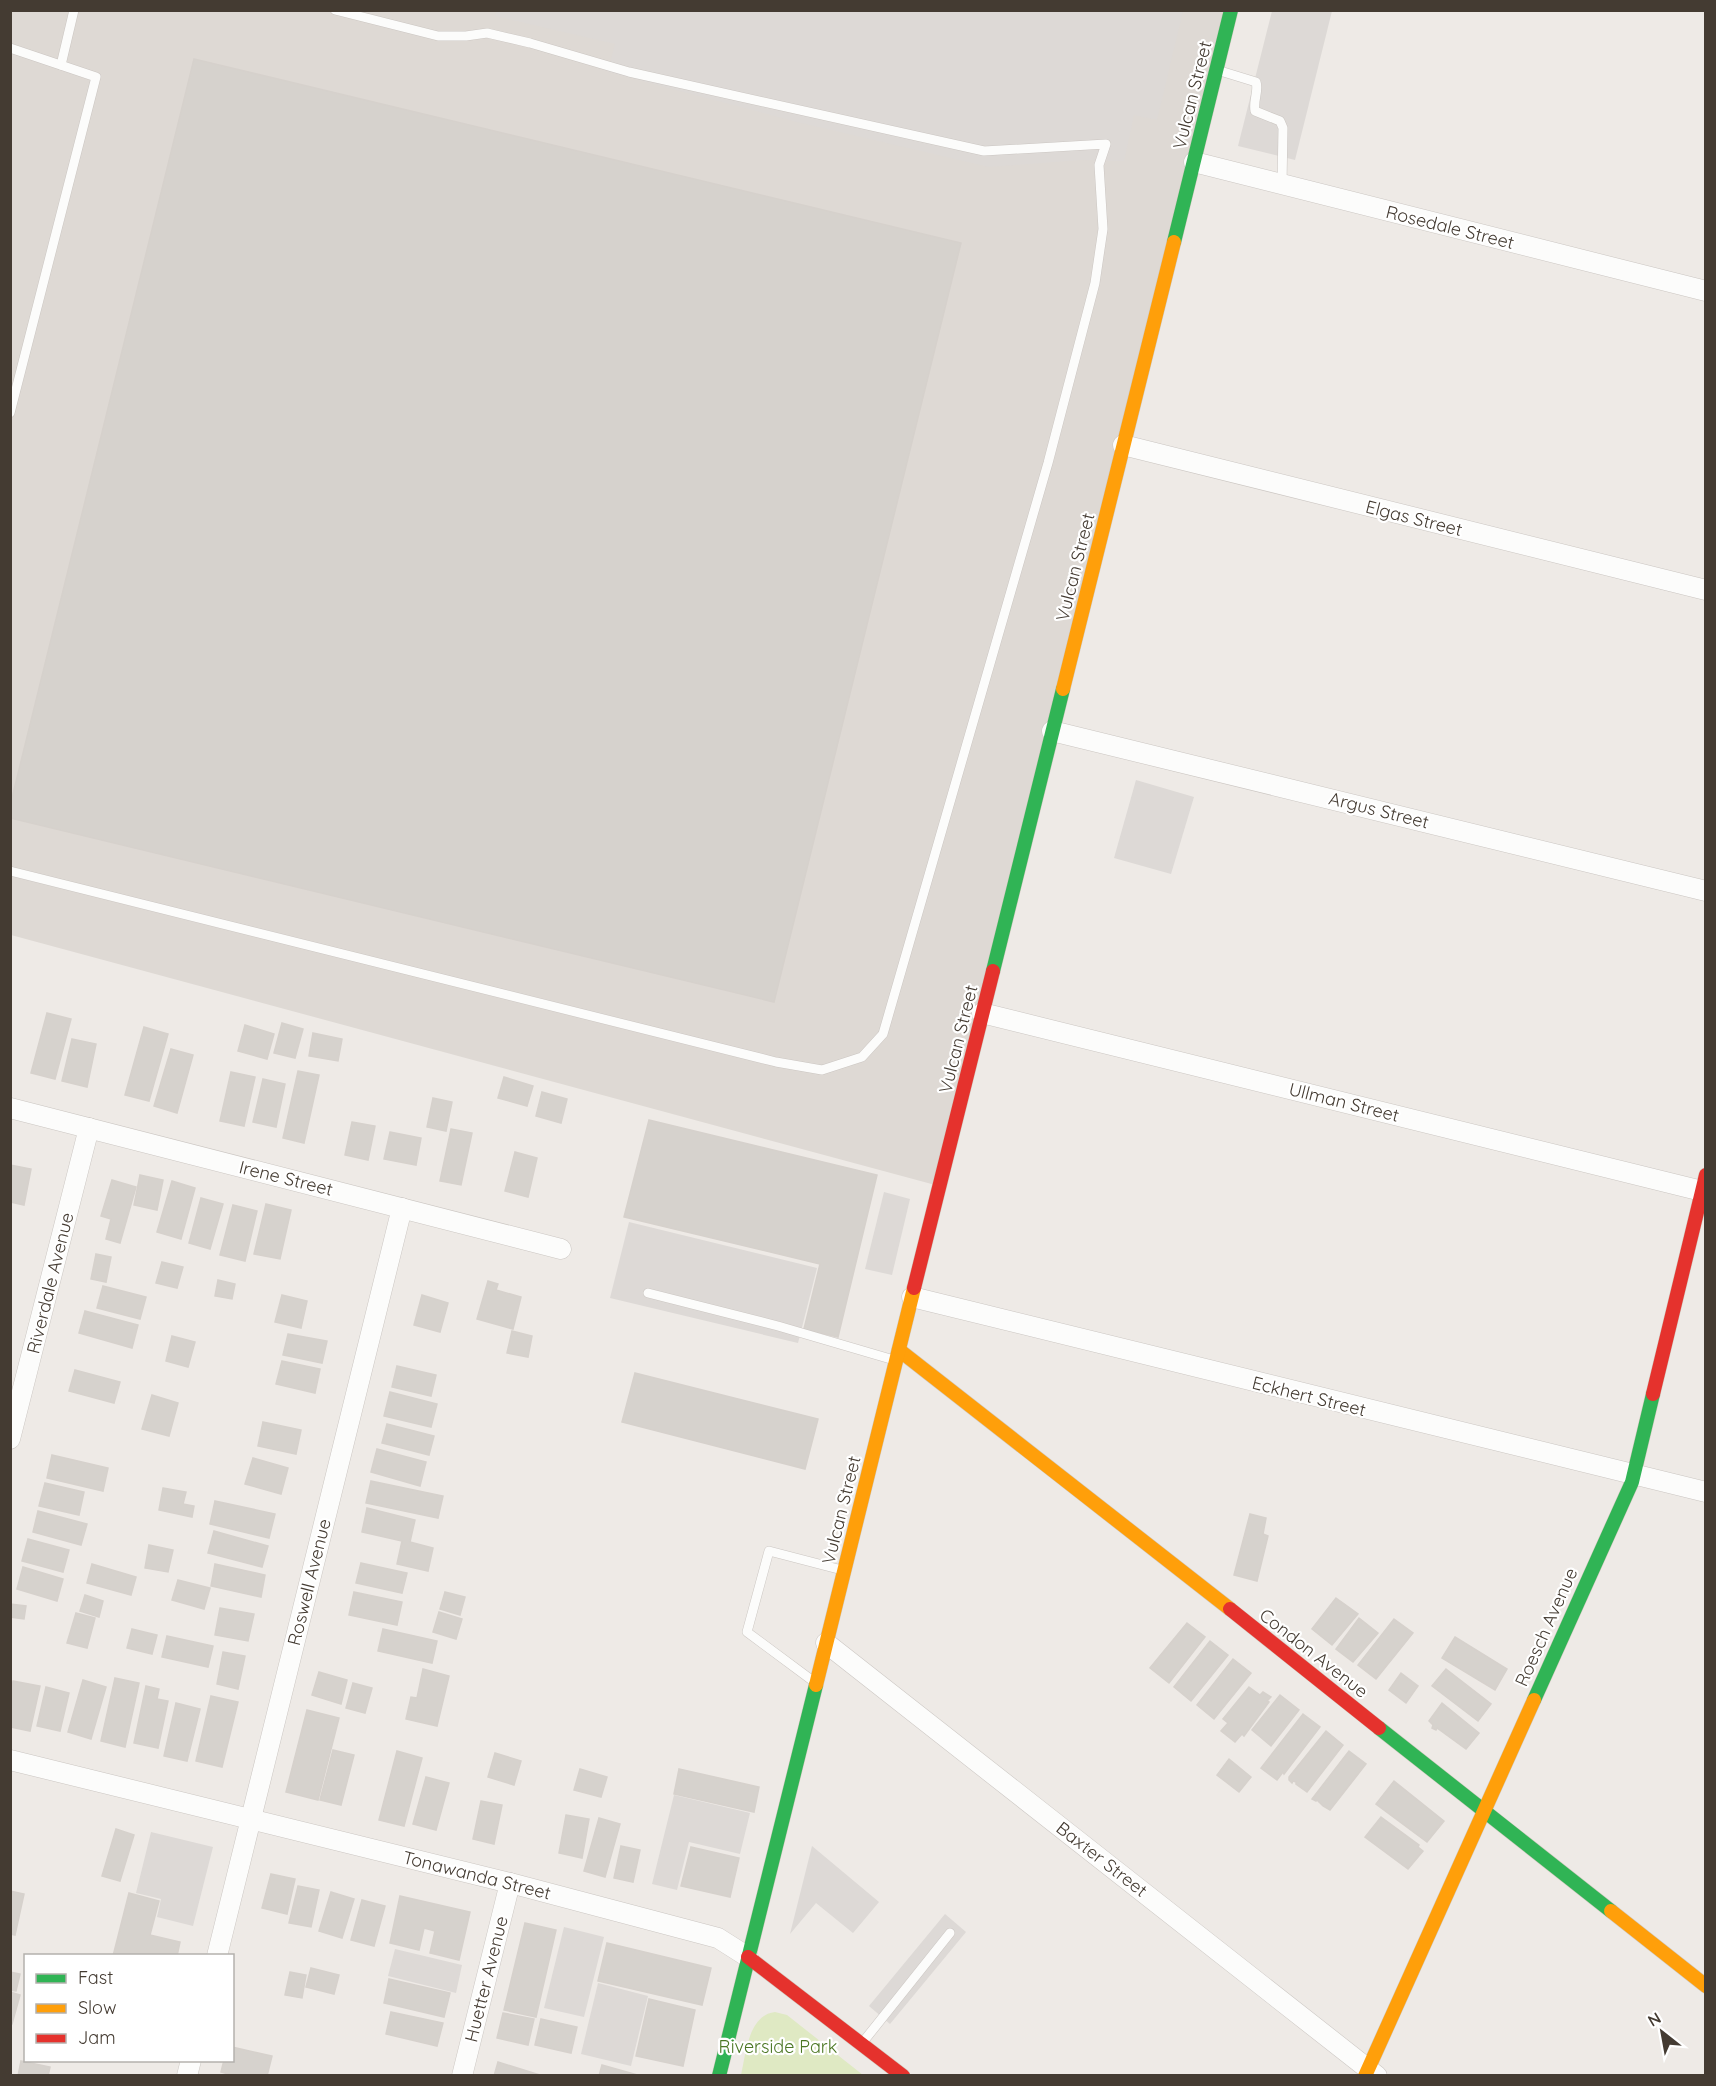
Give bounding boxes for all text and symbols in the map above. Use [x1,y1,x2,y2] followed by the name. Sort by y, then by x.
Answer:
[1167,38,1217,152] street label: Vulcan Street
[1383,200,1517,254] street label: Rosedale Street
[1363,495,1465,541] street label: Elgas Street
[1050,510,1100,624] street label: Vulcan Street
[1327,786,1431,834] street label: Argus Street
[933,982,983,1096] street label: Vulcan Street
[1286,1077,1402,1127] street label: Ullman Street
[237,1155,335,1201] street label: Irene Street
[21,1210,79,1356] street label: Riverdale Avenue
[1250,1371,1368,1421] street label: Eckhert Street
[816,1453,866,1567] street label: Vulcan Street
[282,1516,336,1648] street label: Roswell Avenue
[1510,1564,1582,1690] street label: Roesch Avenue
[1255,1603,1373,1703] street label: Condon Avenue
[1052,1816,1152,1902] street label: Baxter Street
[401,1845,553,1905] street label: Tonawanda Street
[459,1914,513,2044] street label: Huetter Avenue
[24,1954,234,2062] legend
[78,1966,113,1989] text: Fast
[78,1996,116,2019] text: Slow
[1632,2002,1692,2062] north arrow
[1644,2008,1664,2031] text: N
[78,2026,116,2049] text: Jam
[719,2035,837,2058] park label: Riverside Park

